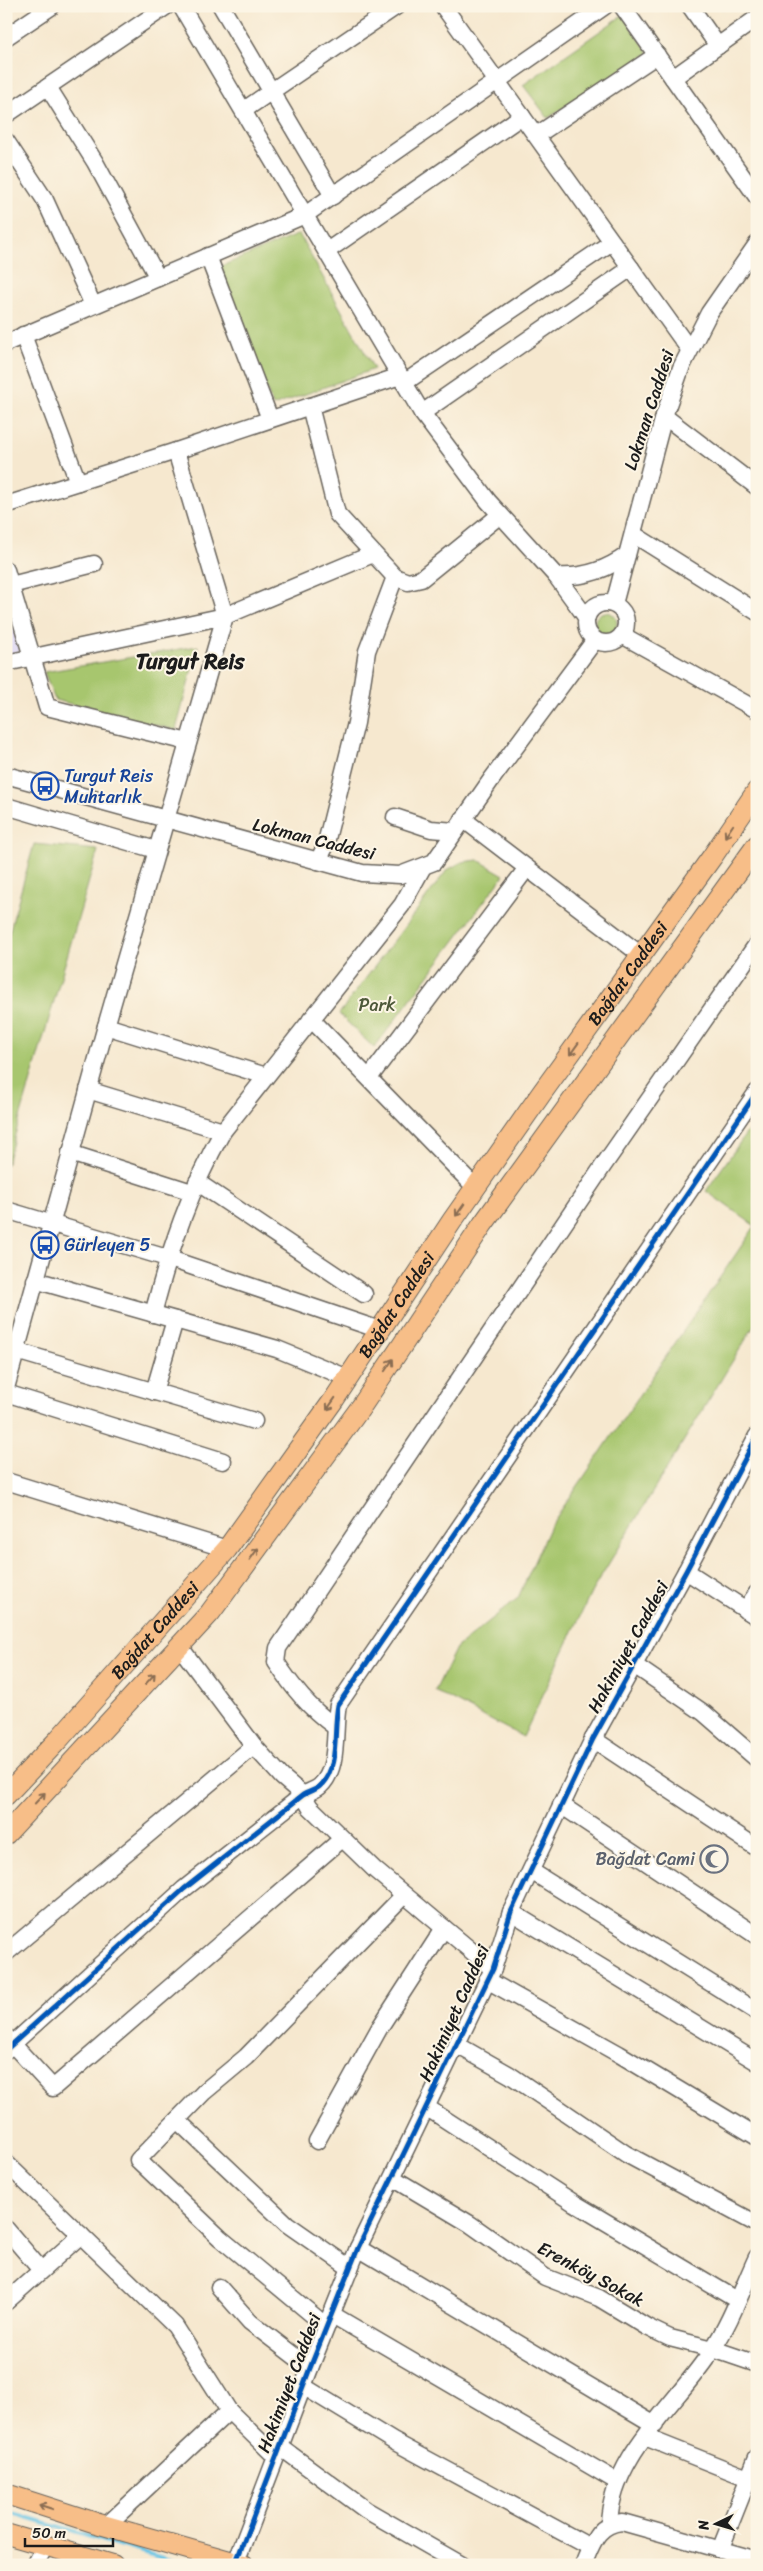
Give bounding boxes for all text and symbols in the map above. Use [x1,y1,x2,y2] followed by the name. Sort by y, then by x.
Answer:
[614,345,684,474] street label: Lokman Caddesi
[136,642,245,681] district label: Turgut Reis
[64,760,154,813] place label: Turgut Reis Muhtarlık
[30,771,60,801] bus stop icon: Turgut Reis Muhtarlık
[249,808,380,870] street label: Lokman Caddesi
[724,824,734,838] one-way arrow
[579,914,677,1033] street label: Bağdat Caddesi
[359,989,396,1021] park label: Park
[569,1042,579,1056] one-way arrow
[455,1203,465,1217] one-way arrow
[64,1229,150,1261] place label: Gürleyen 5
[30,1230,60,1260] bus stop icon: Gürleyen 5
[349,1244,444,1365] street label: Bağdat Caddesi
[384,1358,394,1372] one-way arrow
[326,1396,336,1410] one-way arrow
[248,1548,259,1561] one-way arrow
[102,1573,208,1687] street label: Bağdat Caddesi
[578,1574,678,1719] street label: Hakimiyet Caddesi
[145,1673,156,1686] one-way arrow
[34,1792,46,1805] one-way arrow
[595,1843,696,1875] place label: Bağdat Cami
[699,1844,729,1874] mosque icon: Bağdat Cami
[409,1938,499,2087] street label: Hakimiyet Caddesi
[532,2232,650,2316] street label: Erenköy Sokak
[248,2308,331,2457] street label: Hakimiyet Caddesi
[690,2498,740,2548] north arrow
[38,2502,54,2511] one-way arrow
[25,2516,112,2548] scale bar
[691,2519,717,2532] text: N
[32,2520,67,2546] text: 50 m

